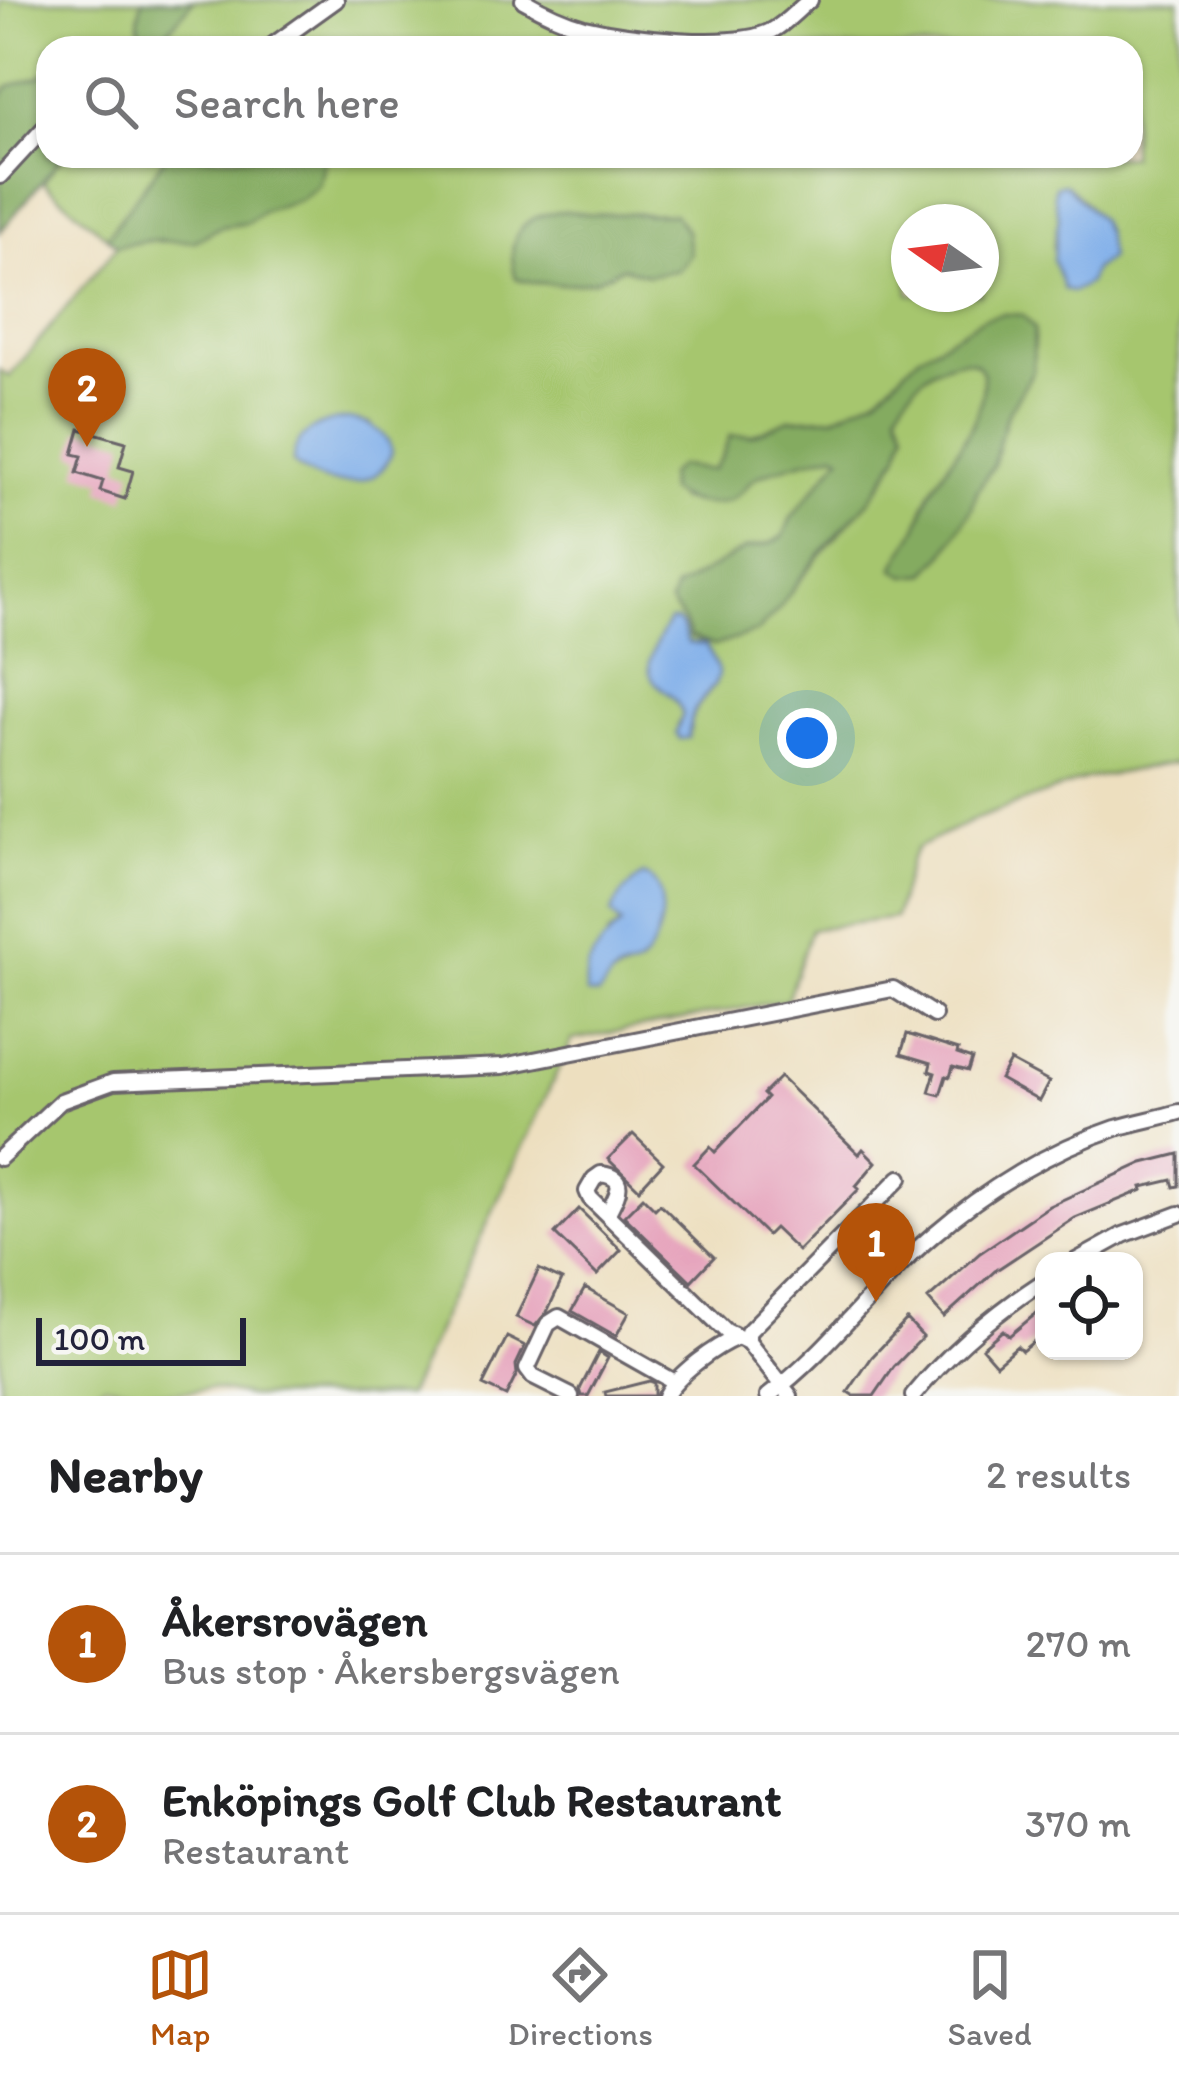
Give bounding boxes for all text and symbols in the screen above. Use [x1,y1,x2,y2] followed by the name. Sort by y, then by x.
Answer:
[36,36,1143,168] search box
[78,69,144,135] icon: search
[174,75,400,129] text: Search here
[891,204,999,312] north arrow
[48,348,126,447] pin: 2
[777,708,837,768] your location
[837,1203,915,1302] pin: 1
[1035,1252,1143,1360] map controls
[1035,1252,1143,1360] button: locate
[36,1312,246,1365] scale bar
[54,1319,145,1358] text: 100 m
[48,1444,203,1505] text: Nearby
[986,1451,1131,1498] text: 2 results
[162,1593,428,1647] text: Åkersrovägen
[78,1620,96,1667] text: 1
[1026,1620,1131,1667] text: 270 m
[162,1647,620,1694] text: Bus stop · Åkersbergsvägen
[162,1773,781,1827] text: Enköpings Golf Club Restaurant
[77,1800,97,1847] text: 2
[1025,1800,1131,1847] text: 370 m
[162,1827,349,1874] text: Restaurant
[147,1942,213,2053] tab: Map
[508,1942,653,2053] tab: Directions
[948,1942,1032,2053] tab: Saved

